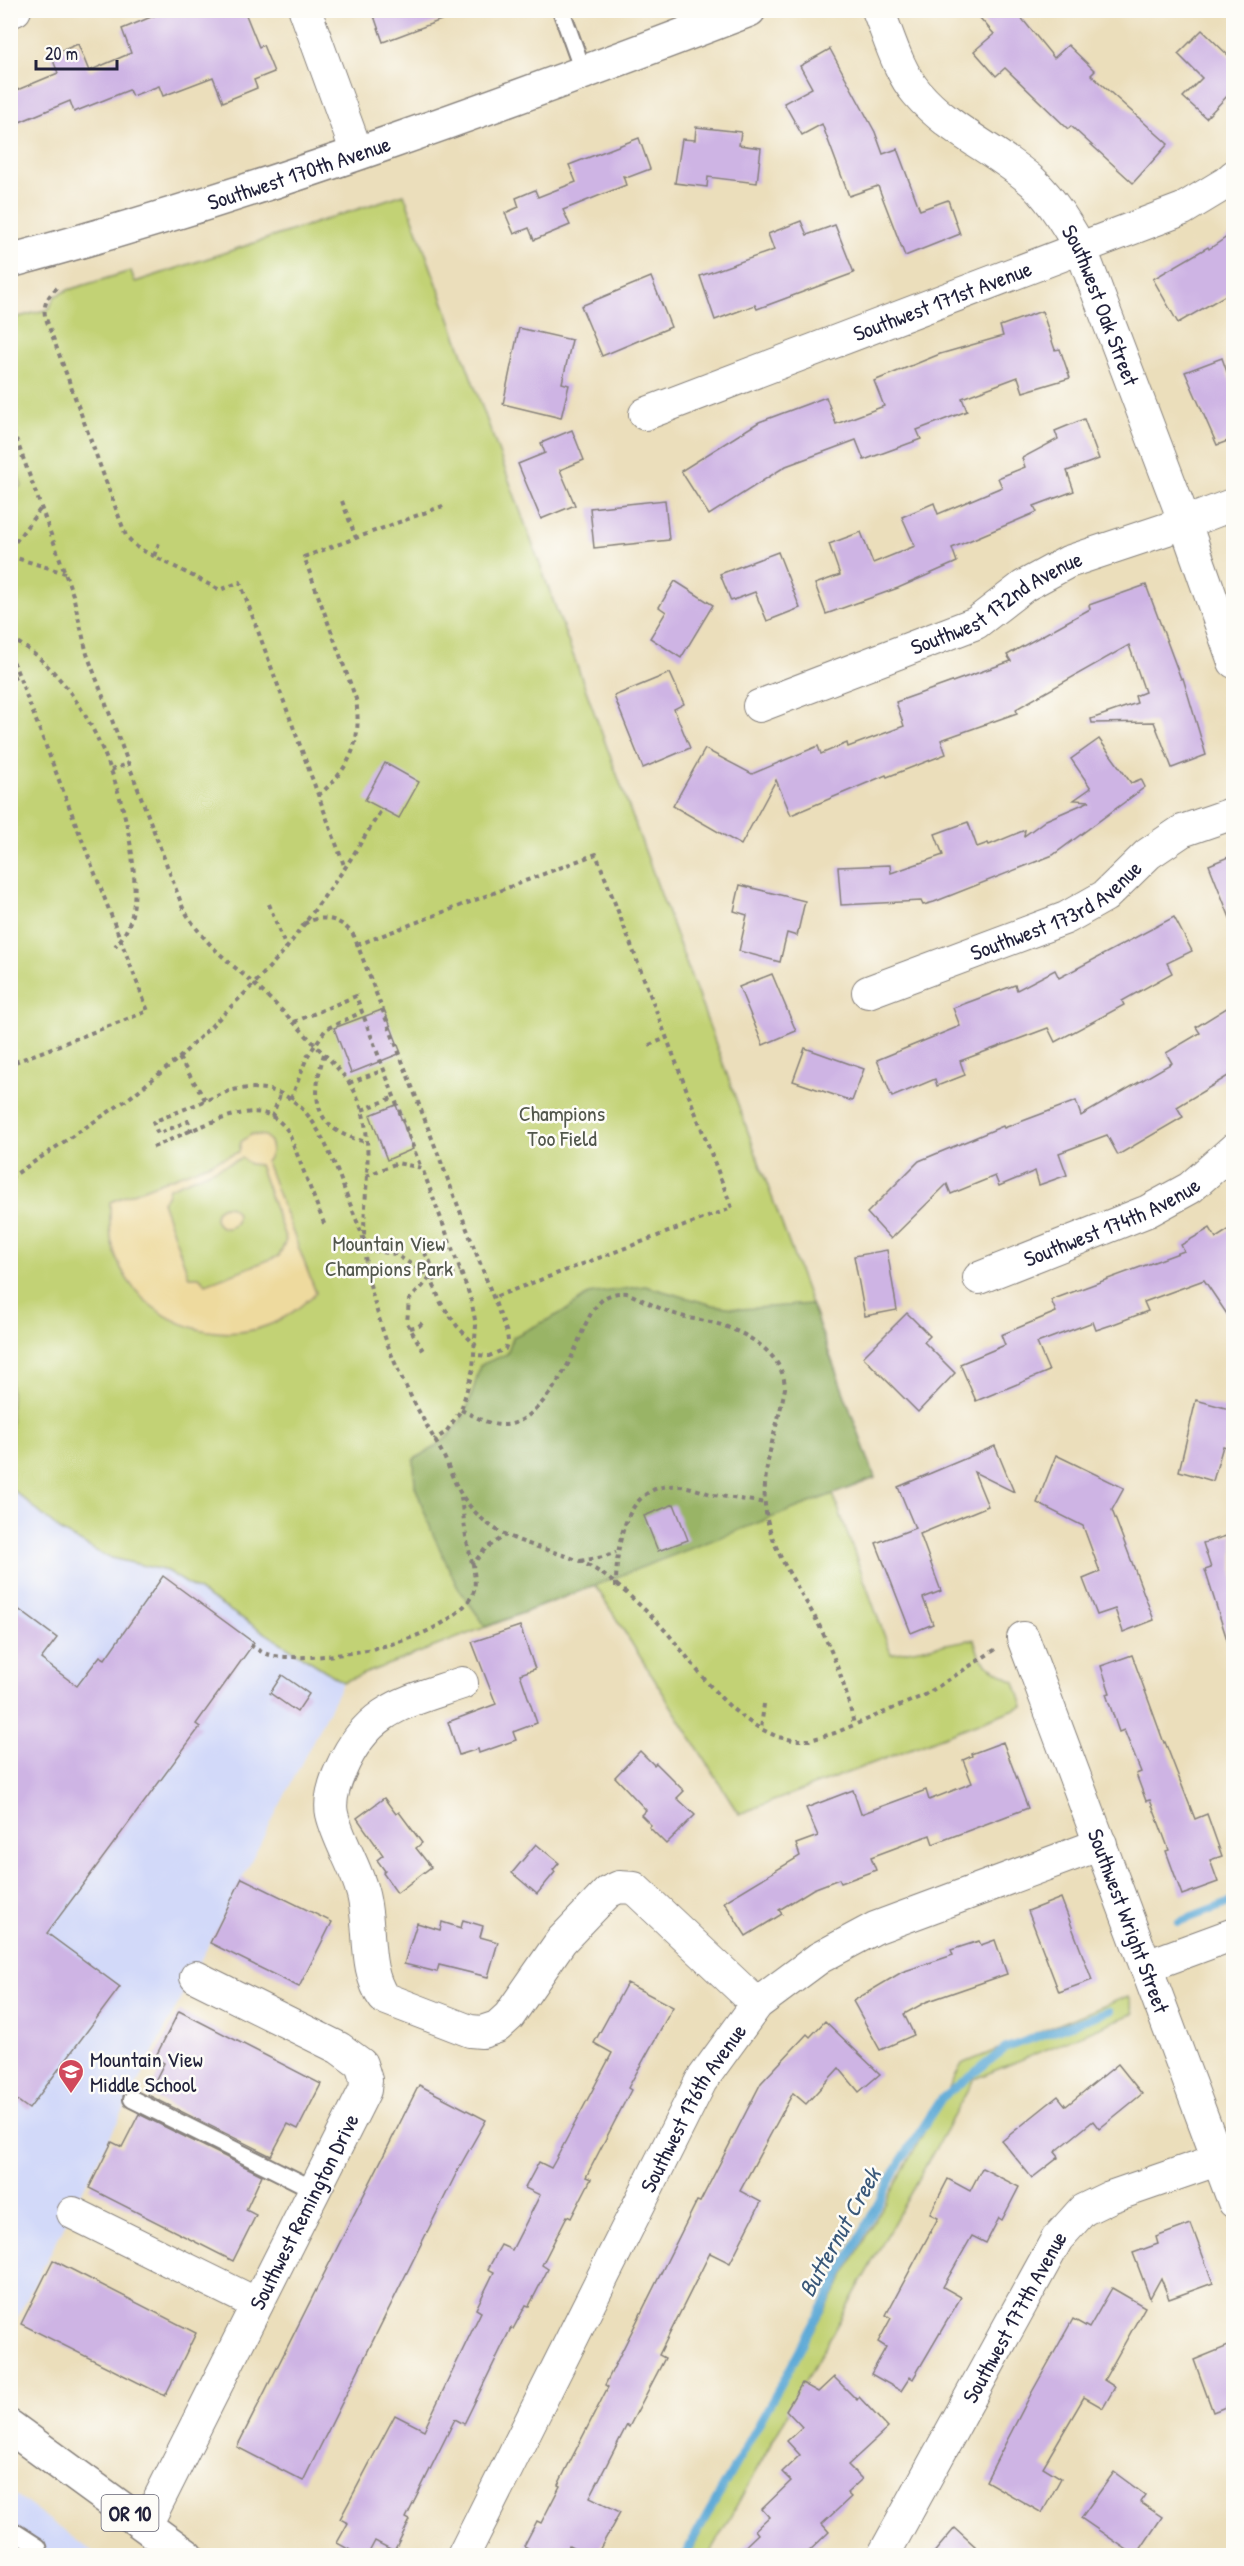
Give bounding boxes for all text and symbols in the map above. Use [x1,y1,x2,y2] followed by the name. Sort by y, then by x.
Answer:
[36,33,117,71] scale bar
[45,41,78,66] text: 20 m
[203,128,395,217] street label: Southwest 170th Avenue
[1055,219,1147,390] street label: Southwest Oak Street
[849,253,1036,348] street label: Southwest 171st Avenue
[906,543,1086,662] street label: Southwest 172nd Avenue
[966,853,1148,967] street label: Southwest 173rd Avenue
[519,1098,605,1153] park label: Champions Too Field
[1019,1171,1207,1274] street label: Southwest 174th Avenue
[325,1228,453,1283] park label: Mountain View Champions Park
[1081,1824,1177,2018] street label: Southwest Wright Street
[633,2017,753,2197] street label: Southwest 176th Avenue
[90,2044,203,2099] place label: Mountain View Middle School
[56,2057,86,2095] school or university icon: Mountain View Middle School
[242,2108,366,2315] street label: Southwest Remington Drive
[790,2160,889,2302] water label: Butternut Creek
[955,2223,1073,2408] street label: Southwest 177th Avenue
[102,2495,158,2531] road number: OR 10

